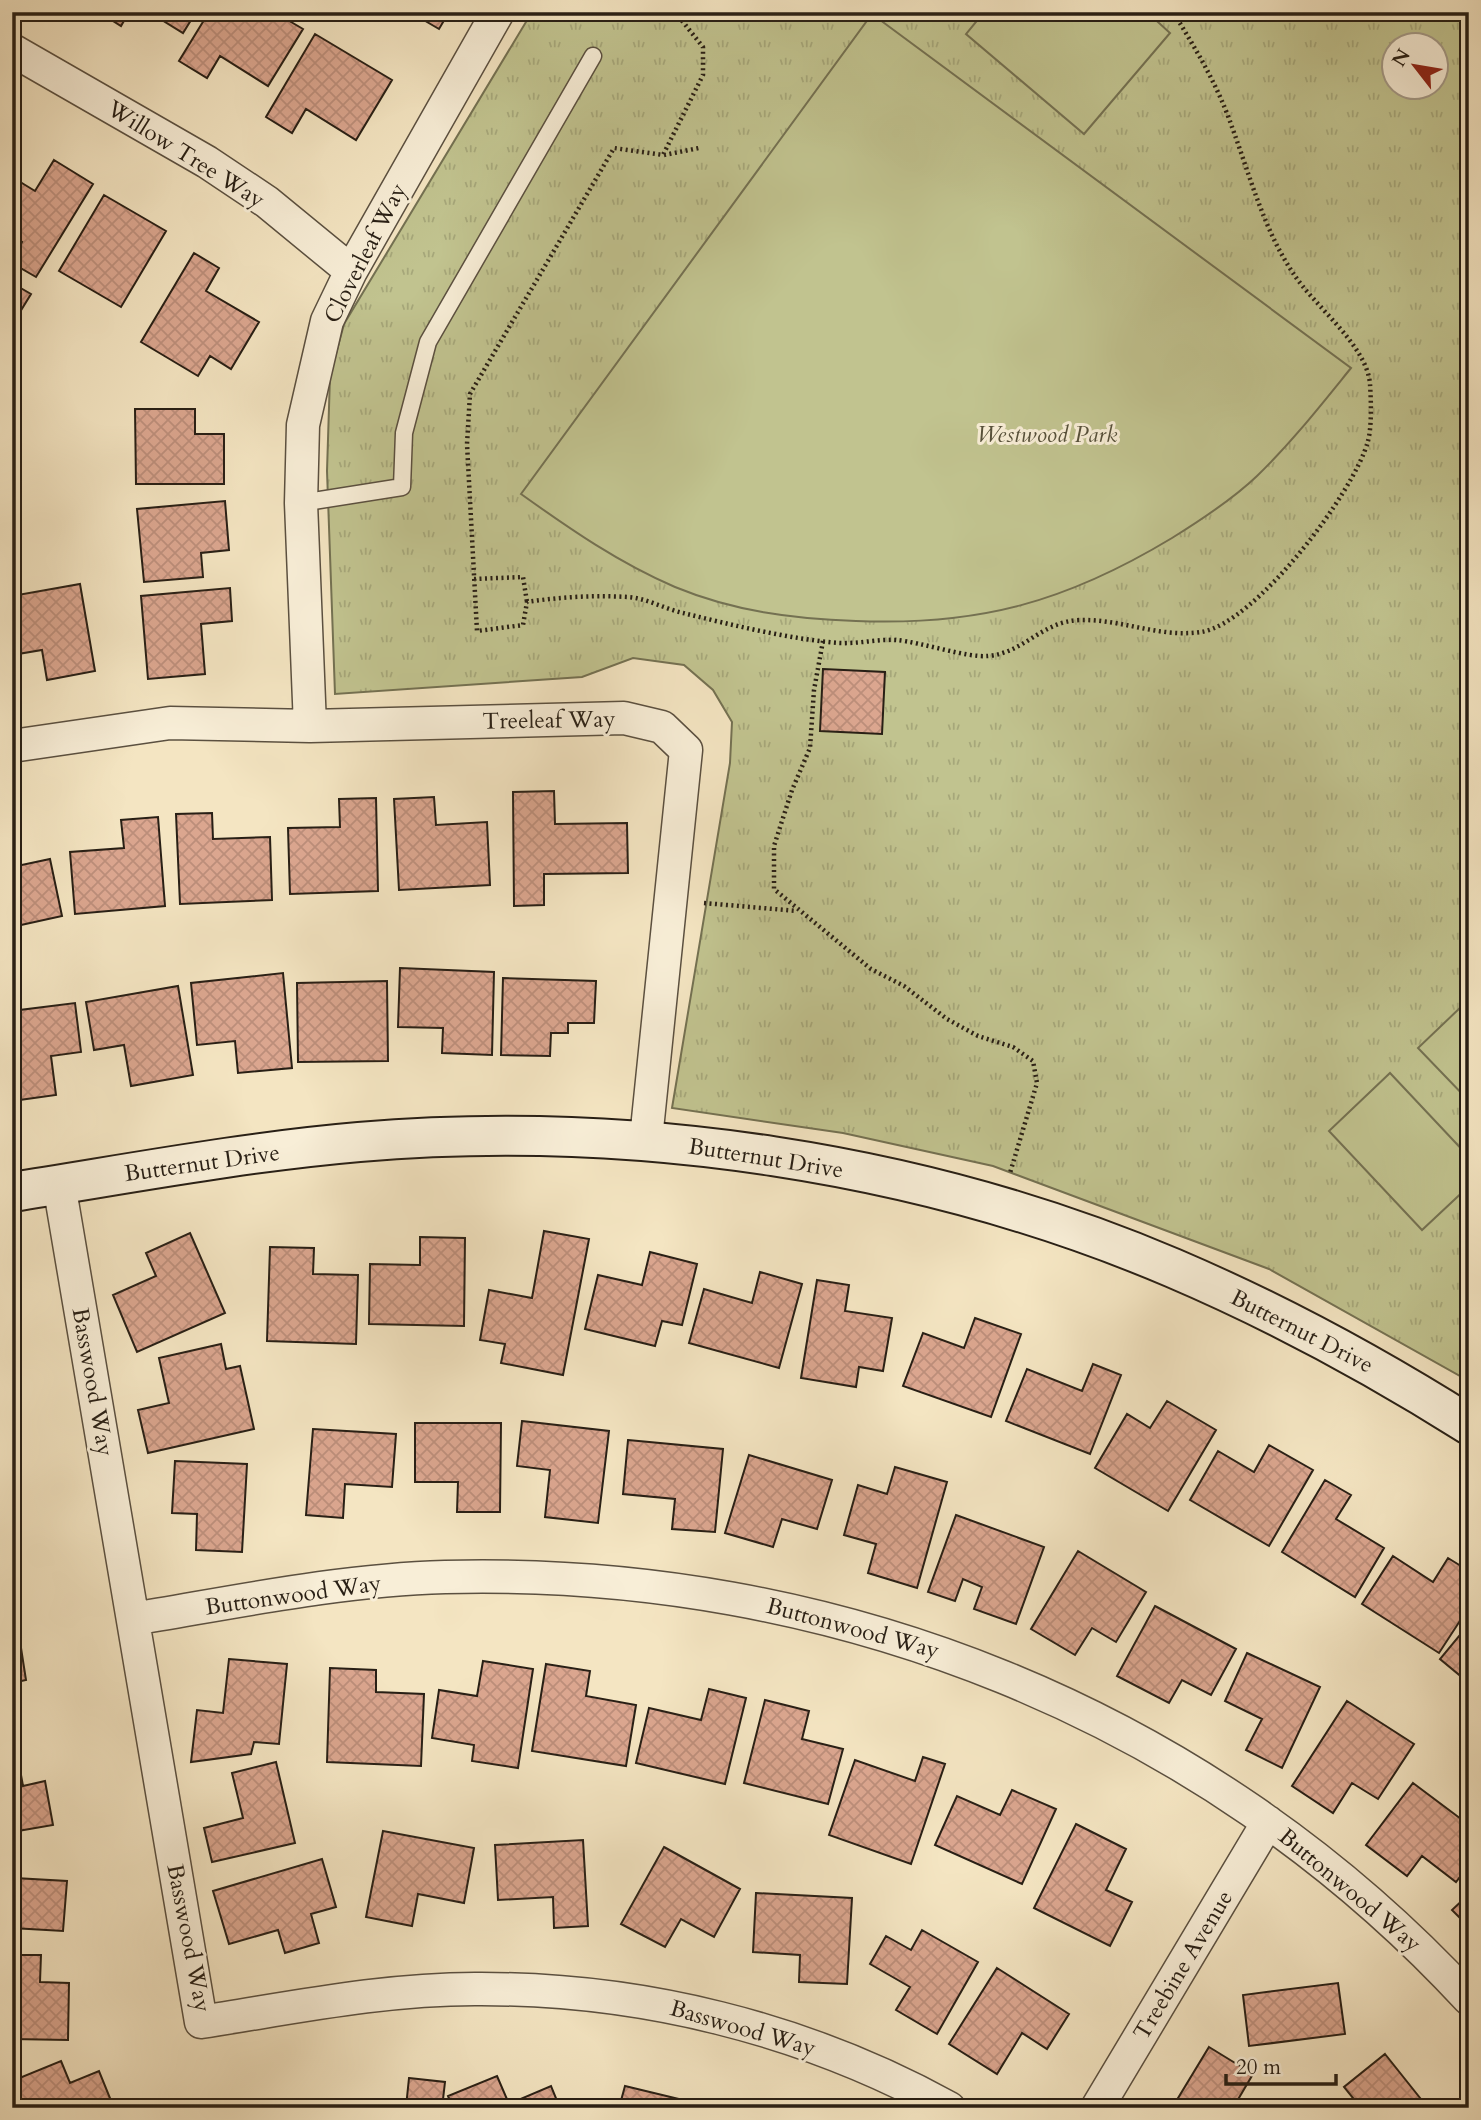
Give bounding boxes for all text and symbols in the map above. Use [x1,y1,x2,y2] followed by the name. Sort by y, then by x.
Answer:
[1380,32,1450,102] north arrow
[1386,44,1417,72] text: N
[100,93,271,215] street label: Willow Tree Way
[316,178,414,328] street label: Cloverleaf Way
[977,419,1118,450] park label: Westwood Park
[482,703,616,737] street label: Treeleaf Way
[686,1130,846,1186] street label: Butternut Drive
[122,1137,282,1189] street label: Butternut Drive
[1225,1282,1379,1380] street label: Butternut Drive
[65,1305,121,1459] street label: Basswood Way
[203,1567,383,1623] street label: Buttonwood Way
[763,1590,943,1666] street label: Buttonwood Way
[1272,1821,1428,1959] street label: Buttonwood Way
[159,1861,219,2015] street label: Basswood Way
[1126,1884,1240,2046] street label: Treebine Avenue
[667,1992,819,2064] street label: Basswood Way
[1226,2043,1336,2087] scale bar
[1236,2053,1281,2082] text: 20 m

